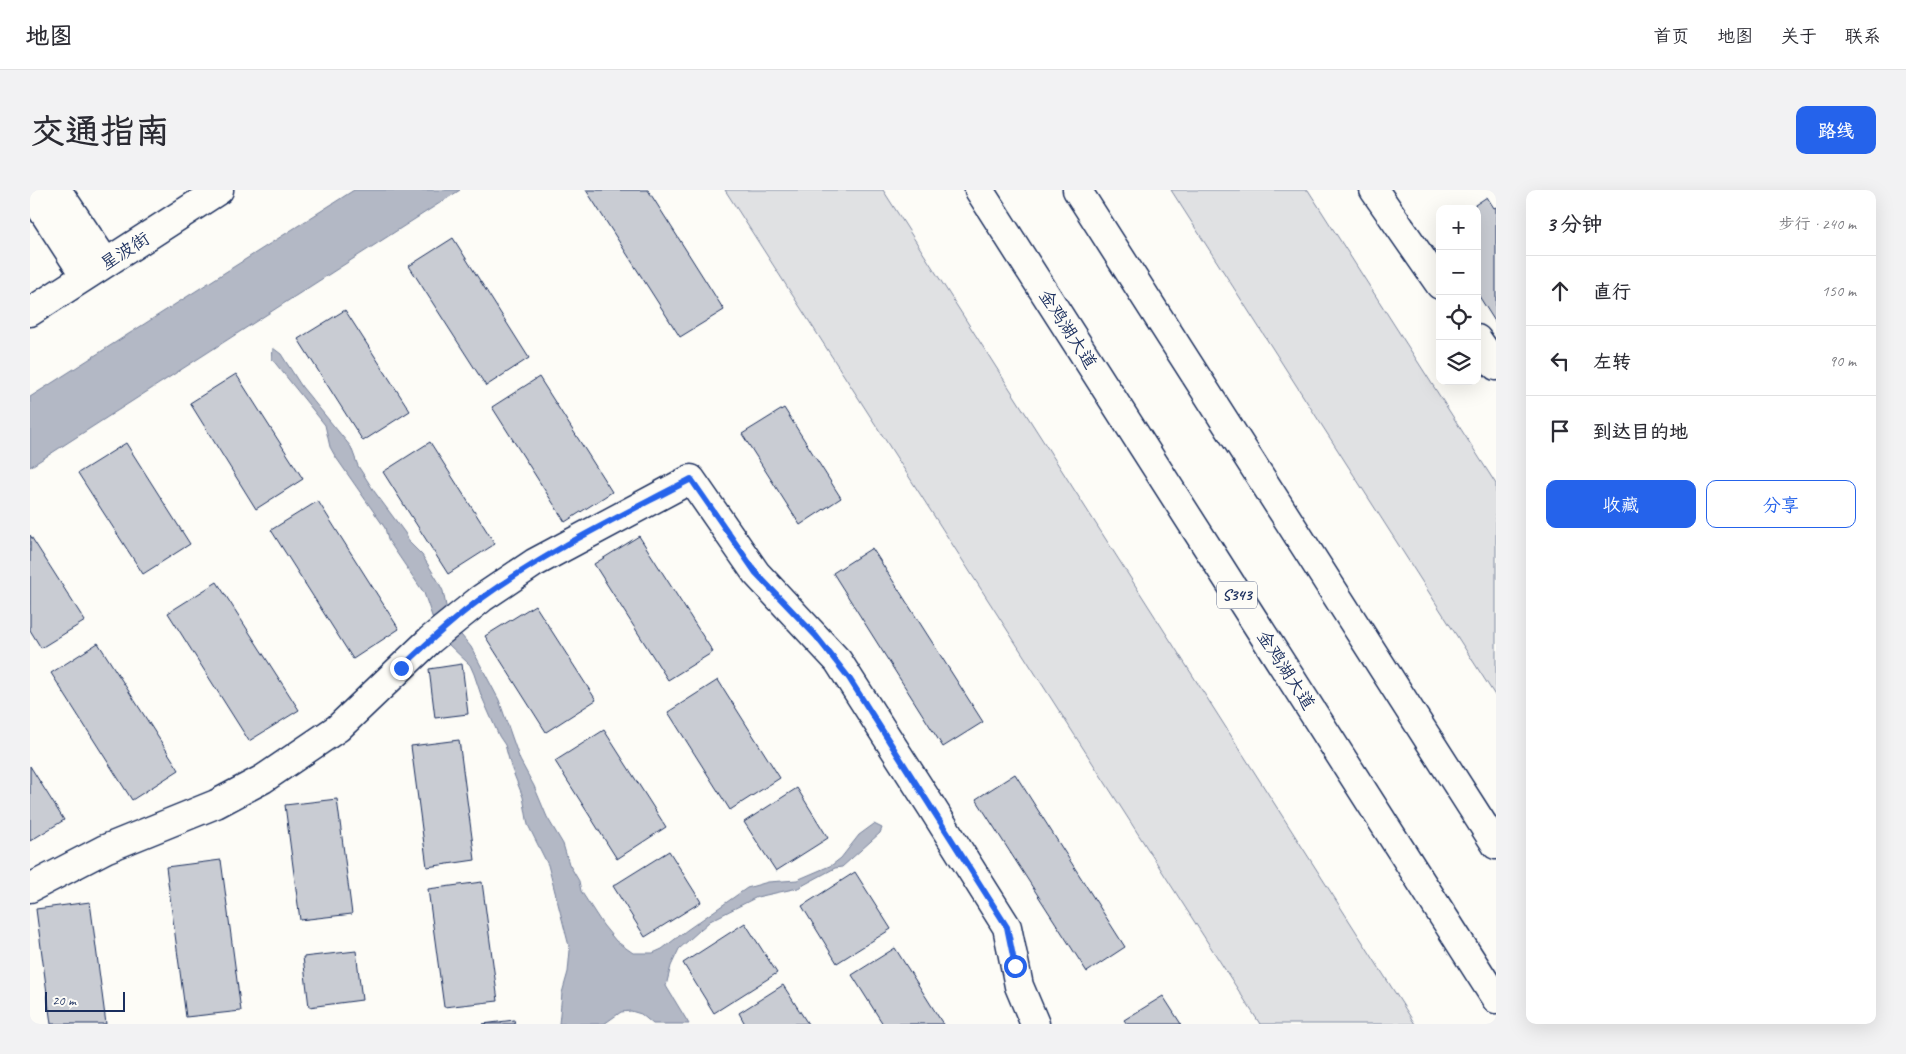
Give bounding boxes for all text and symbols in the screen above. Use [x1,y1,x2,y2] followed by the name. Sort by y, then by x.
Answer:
[25,21,73,51] text: 地图
[1653,25,1689,47] text: 首页
[1717,25,1753,47] text: 地图
[1781,25,1817,47] text: 关于
[1845,25,1881,47] text: 联系
[1796,106,1876,154] button: 路线
[30,109,170,154] text: 交通指南
[1436,205,1481,385] map controls
[1436,205,1481,250] button: +
[1546,211,1603,237] text: 3 分钟
[1779,214,1856,234] text: 步行 · 240 m
[96,227,154,275] street label: 星波街
[1436,250,1481,295] button: −
[1546,277,1574,305] icon: ahead
[1593,280,1631,304] text: 直行
[1822,281,1856,301] text: 150 m
[1034,285,1102,373] street label: 金鸡湖大道
[1436,295,1481,340] button: locate
[1436,340,1481,385] button: layers
[1546,347,1574,375] icon: left
[1593,350,1631,374] text: 左转
[1829,351,1856,371] text: 90 m
[1546,417,1574,445] icon: arrive
[1593,420,1688,444] text: 到达目的地
[1546,480,1696,528] button: 收藏
[1706,480,1856,528] button: 分享
[1217,582,1257,608] road number: S343
[1252,626,1320,714] street label: 金鸡湖大道
[390,657,413,680] route end
[1004,955,1027,978] route start
[45,989,125,1012] scale bar
[52,992,76,1009] text: 20 m

